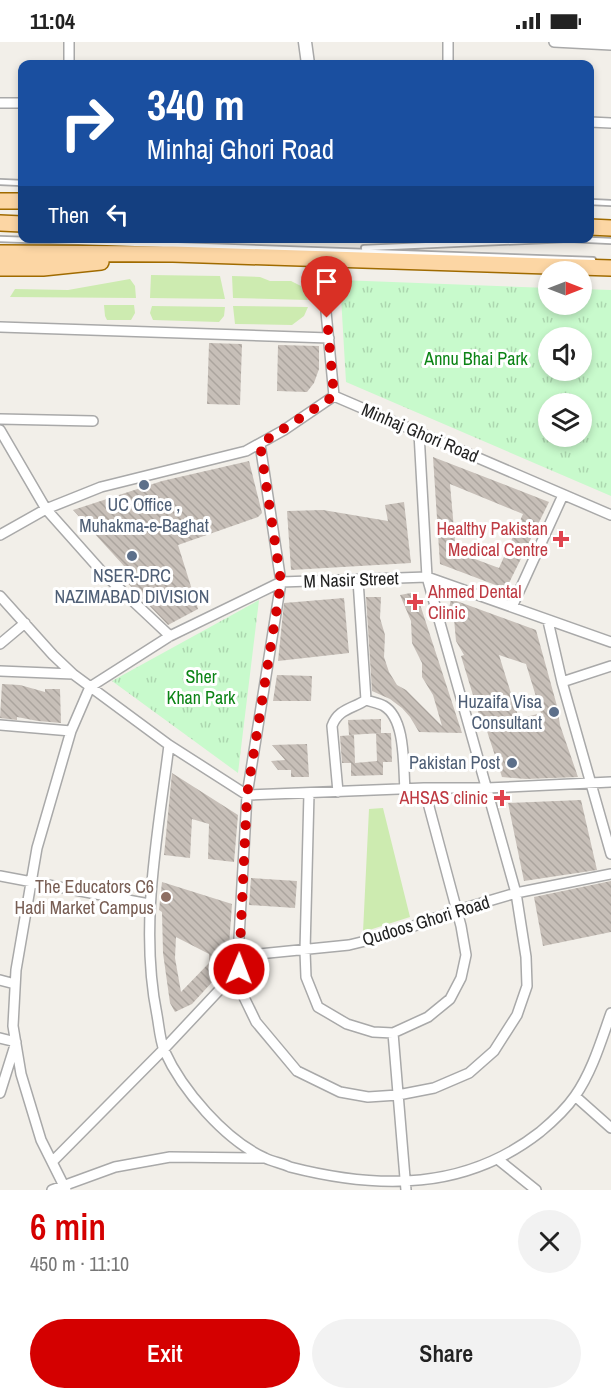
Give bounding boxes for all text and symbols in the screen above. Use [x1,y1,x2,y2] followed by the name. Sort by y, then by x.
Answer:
[30,6,75,36] text: 11:04
[147,77,245,133] text: 340 m
[48,84,126,162] icon: right
[147,131,334,167] text: Minhaj Ghori Road
[101,198,134,231] icon: left
[48,200,89,230] text: Then
[301,256,352,318] pin
[538,261,592,315] north arrow
[538,261,592,447] map controls
[310,265,343,298] icon: arrive
[538,327,592,381] button: sound
[423,346,528,371] park label: Annu Bhai Park
[538,393,592,447] button: layers
[358,397,482,468] street label: Minhaj Ghori Road
[137,478,151,492] marker: UC Office , Muhakma-e-Baghat
[79,492,209,538] place label: UC Office , Muhakma-e-Baghat
[436,516,548,562] place label: Healthy Pakistan Medical Centre
[552,530,570,548] marker: Healthy Pakistan Medical Centre
[125,549,139,563] marker: NSER-DRC NAZIMABAD DIVISION
[54,563,210,609] place label: NSER-DRC NAZIMABAD DIVISION
[303,565,399,594] street label: M Nasir Street
[427,579,522,625] place label: Ahmed Dental Clinic
[406,593,424,611] marker: Ahmed Dental Clinic
[167,664,236,710] park label: Sher Khan Park
[458,689,542,735] place label: Huzaifa Visa Consultant
[547,705,561,719] marker: Huzaifa Visa Consultant
[409,750,500,775] place label: Pakistan Post
[505,756,519,770] marker: Pakistan Post
[398,785,488,810] place label: AHSAS clinic
[493,789,511,807] marker: AHSAS clinic
[15,874,154,920] place label: The Educators C6 Hadi Market Campus
[359,889,493,952] street label: Qudoos Ghori Road
[159,890,173,904] marker: The Educators C6 Hadi Market Campus
[207,937,271,1001] position arrow
[30,1203,106,1251] text: 6 min
[518,1210,581,1273] button: close
[30,1250,129,1277] text: 450 m · 11:10
[30,1319,300,1388] button: Exit
[312,1319,581,1388] button: Share

